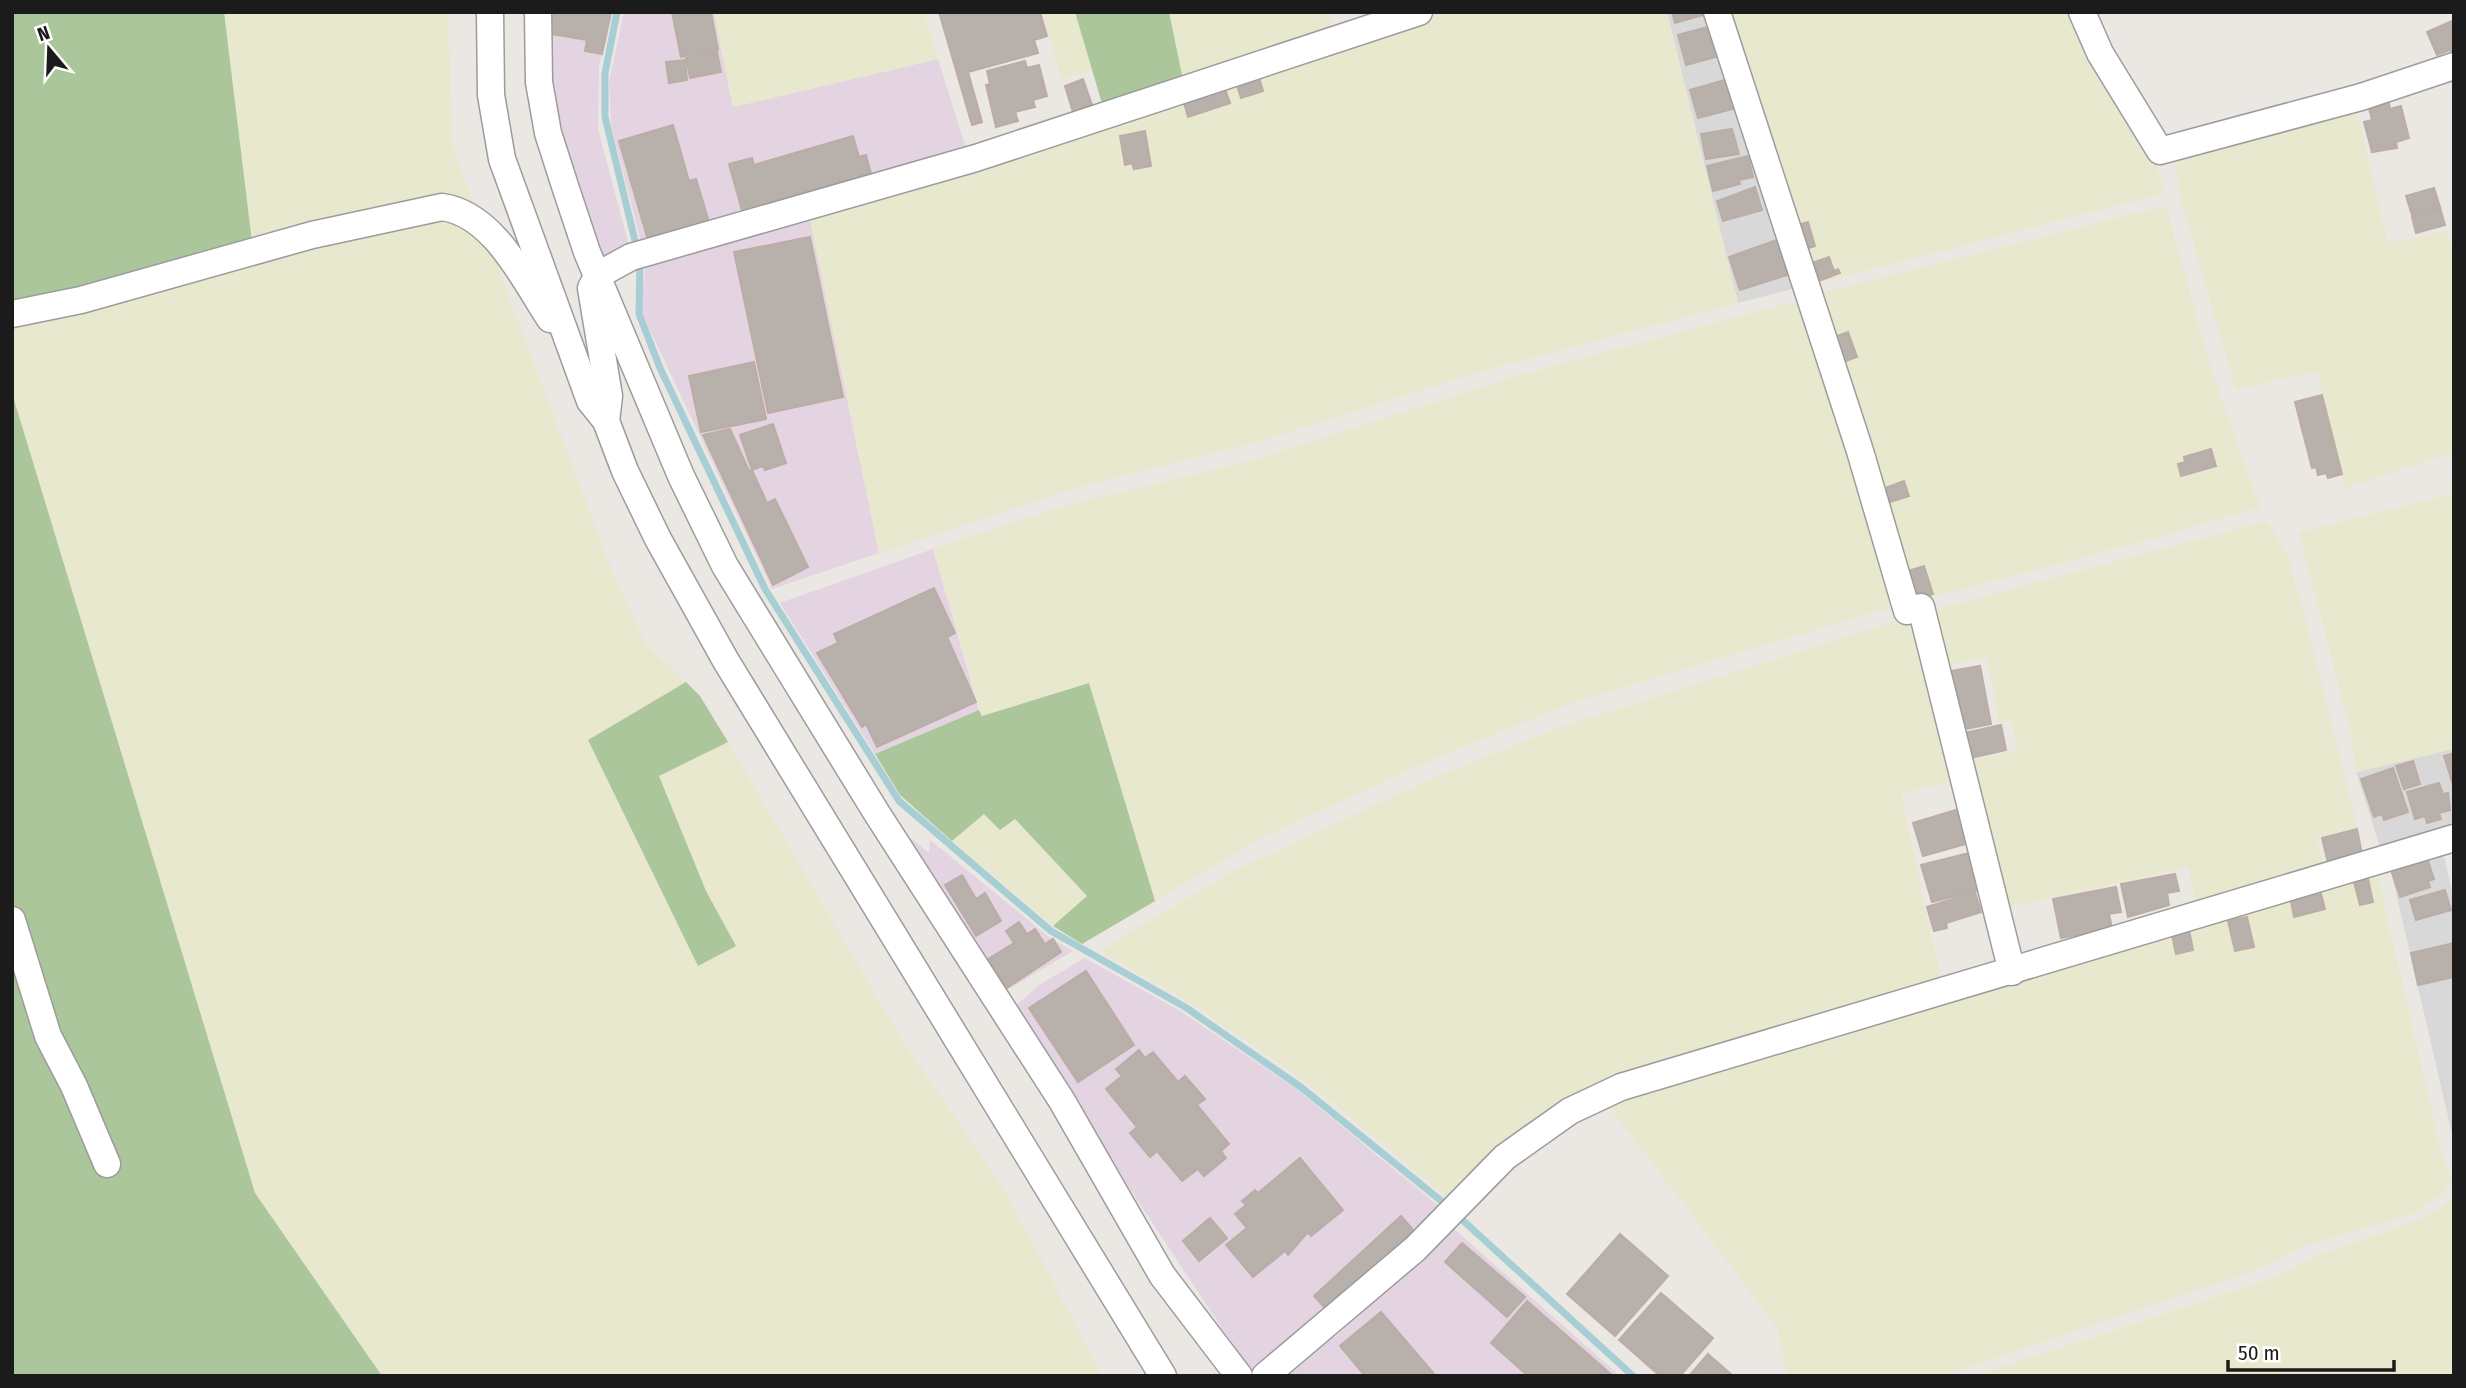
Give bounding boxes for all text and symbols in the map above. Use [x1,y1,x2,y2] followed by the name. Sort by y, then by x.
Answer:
[14,14,84,84] north arrow
[34,21,53,46] text: N
[2228,1328,2394,1372] scale bar
[2238,1340,2280,1366] text: 50 m

